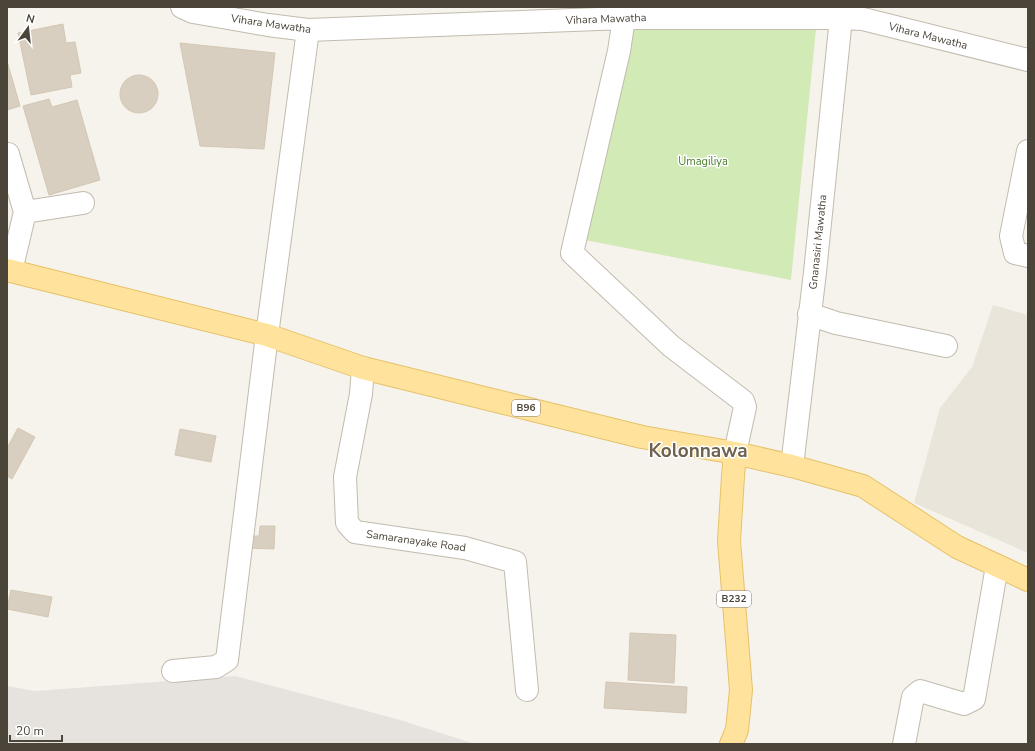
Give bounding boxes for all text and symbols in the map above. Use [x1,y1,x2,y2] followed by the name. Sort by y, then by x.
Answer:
[8,8,48,48] north arrow
[564,10,647,28] street label: Vihara Mawatha
[25,11,36,27] text: N
[229,11,312,37] street label: Vihara Mawatha
[886,19,969,53] street label: Vihara Mawatha
[678,154,728,169] park label: Umagiliya
[806,194,830,290] street label: Gnanasiri Mawatha
[512,400,540,416] road number: B96
[648,438,748,464] district label: Kolonnawa
[365,527,467,555] street label: Samaranayake Road
[717,591,751,607] road number: B232
[10,717,62,743] scale bar
[16,723,44,739] text: 20 m

